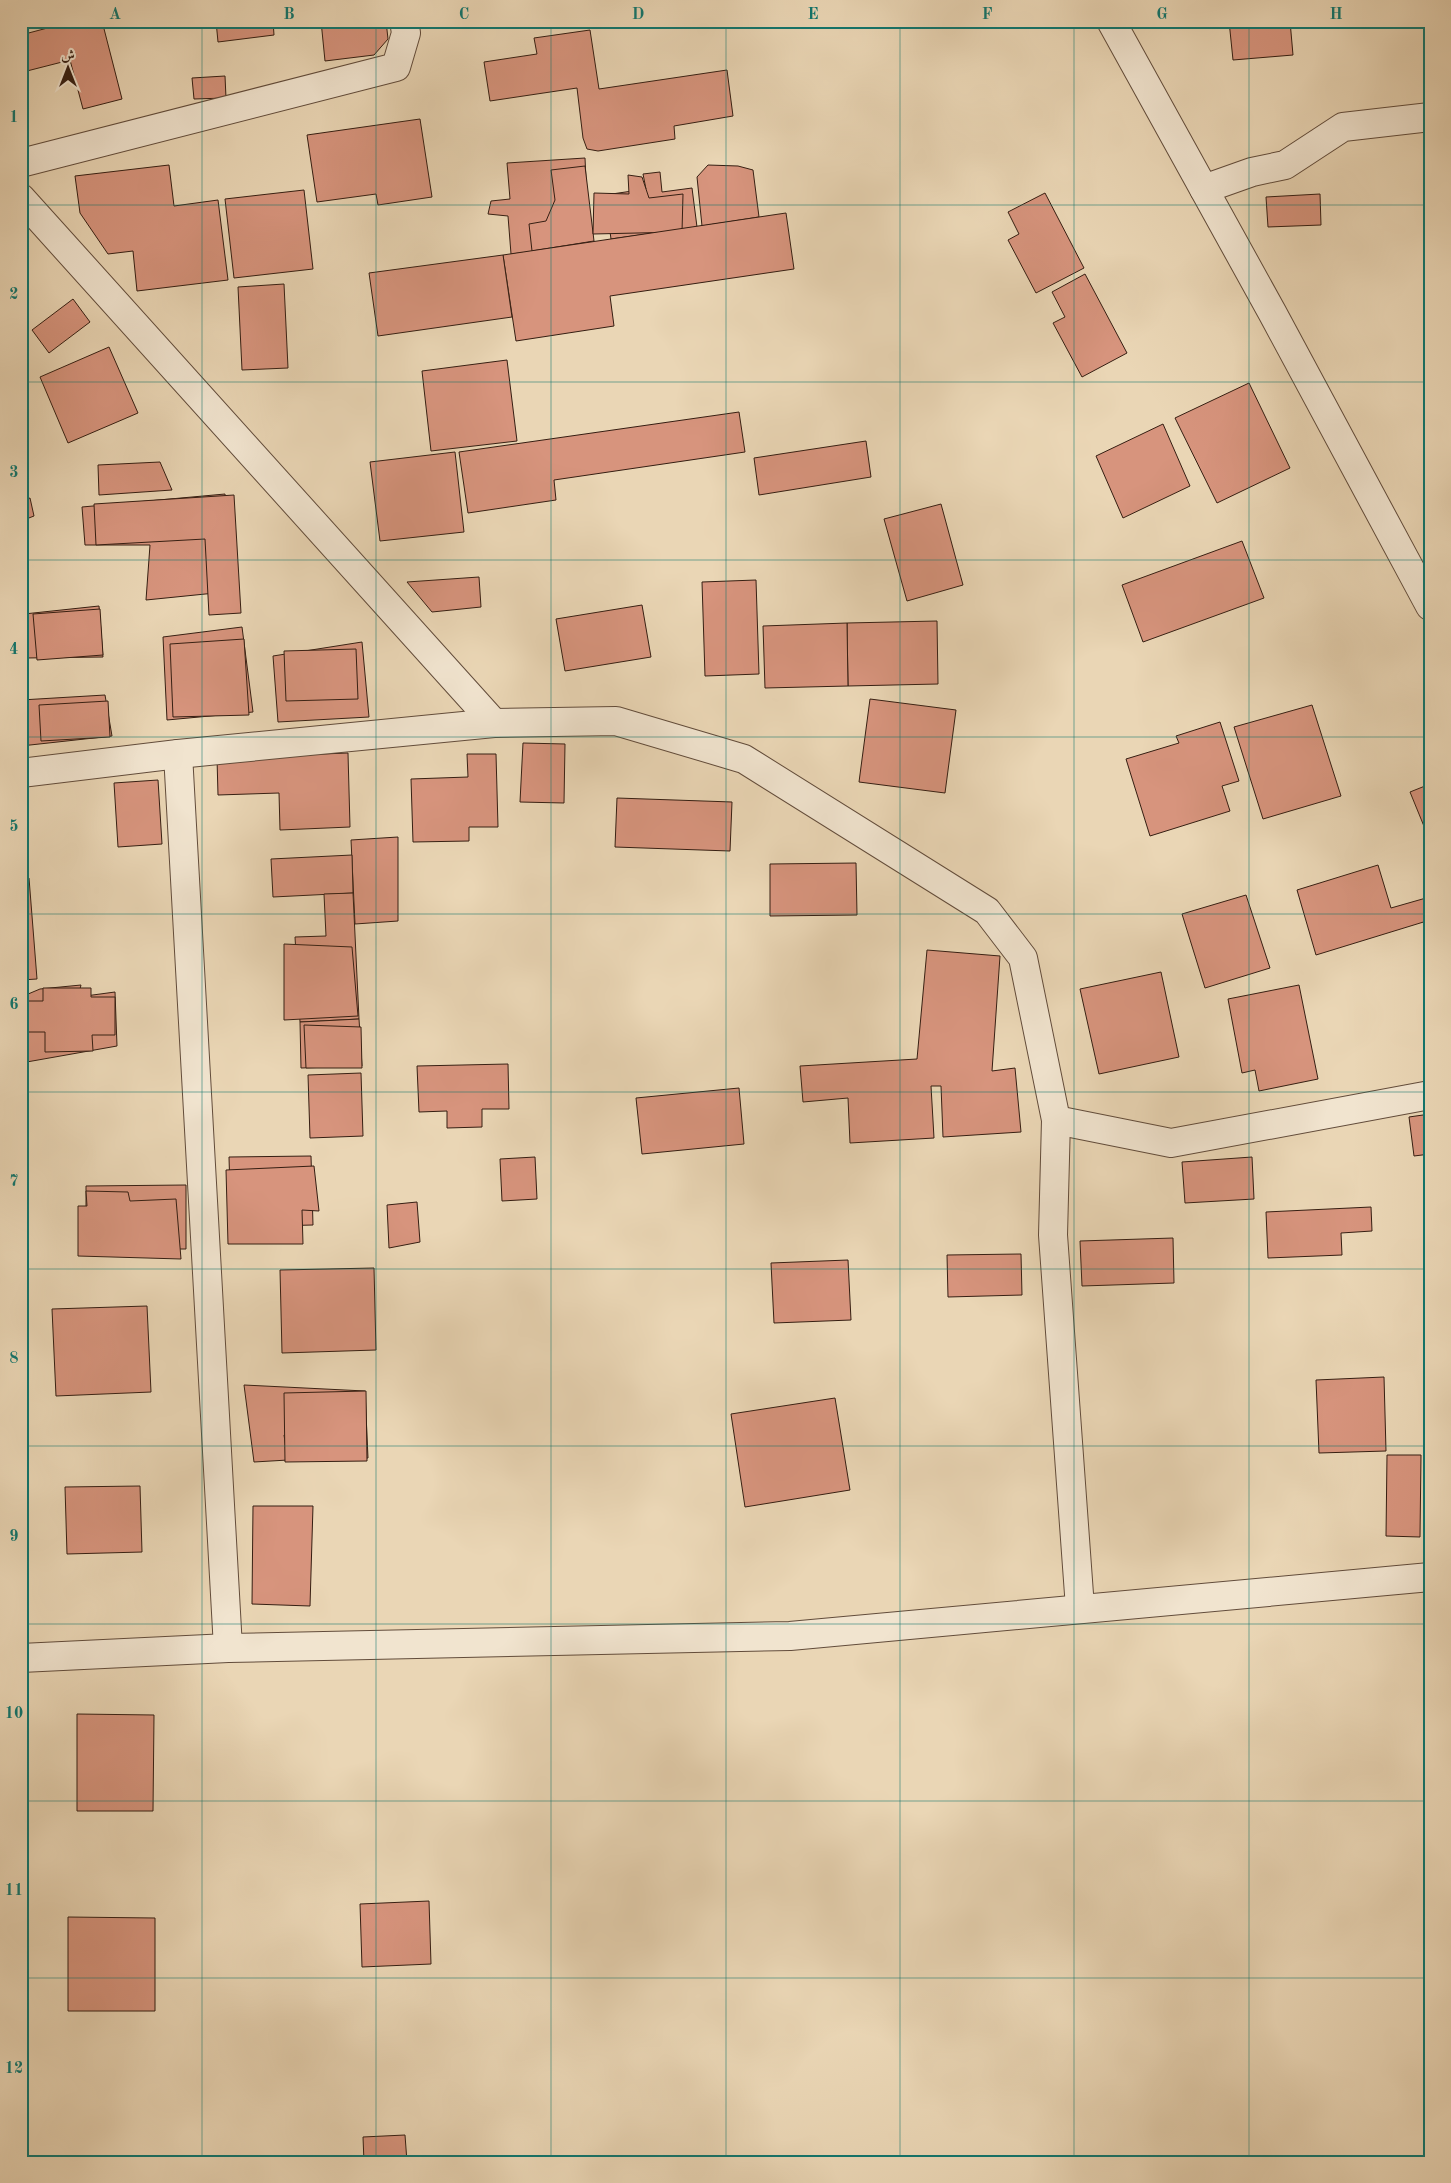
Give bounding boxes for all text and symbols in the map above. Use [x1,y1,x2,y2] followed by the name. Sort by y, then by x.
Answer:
[109,7,121,23] text: A
[283,7,295,23] text: B
[459,7,469,23] text: C
[632,7,644,23] text: D
[807,7,819,23] text: E
[982,7,993,23] text: F
[1156,7,1168,23] text: G
[1329,7,1343,23] text: H
[42,42,92,92] north arrow
[61,49,75,63] text: ش
[9,110,19,126] text: 1
[9,287,19,303] text: 2
[9,465,19,481] text: 3
[9,642,19,658] text: 4
[9,819,19,835] text: 5
[9,997,19,1013] text: 6
[9,1174,19,1190] text: 7
[9,1351,19,1367] text: 8
[9,1529,19,1545] text: 9
[5,1706,23,1722] text: 10
[5,1883,23,1899] text: 11
[5,2061,23,2077] text: 12

